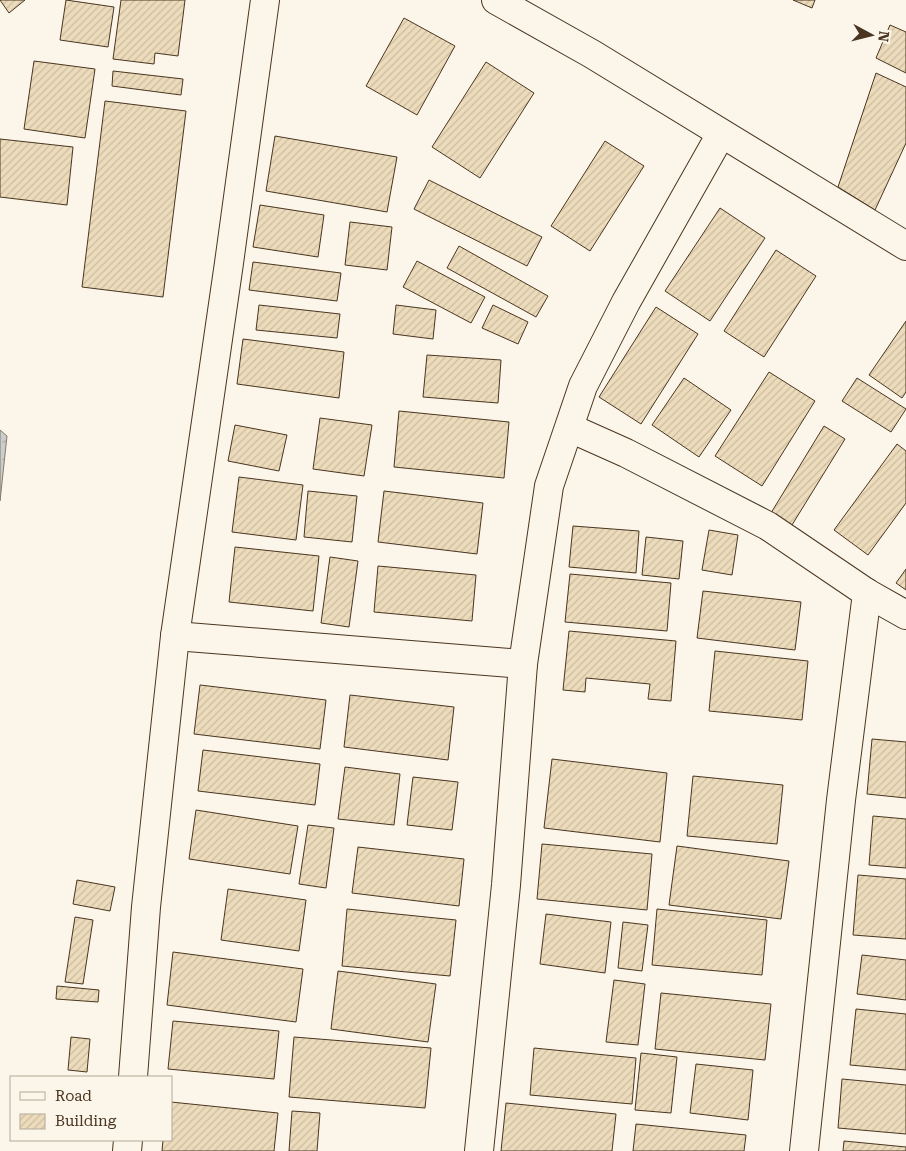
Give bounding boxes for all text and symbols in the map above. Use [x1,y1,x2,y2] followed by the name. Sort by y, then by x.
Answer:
[846,10,896,60] north arrow
[875,30,893,43] text: N
[10,1076,172,1141] legend
[55,1087,92,1105] text: Road
[55,1112,117,1130] text: Building

